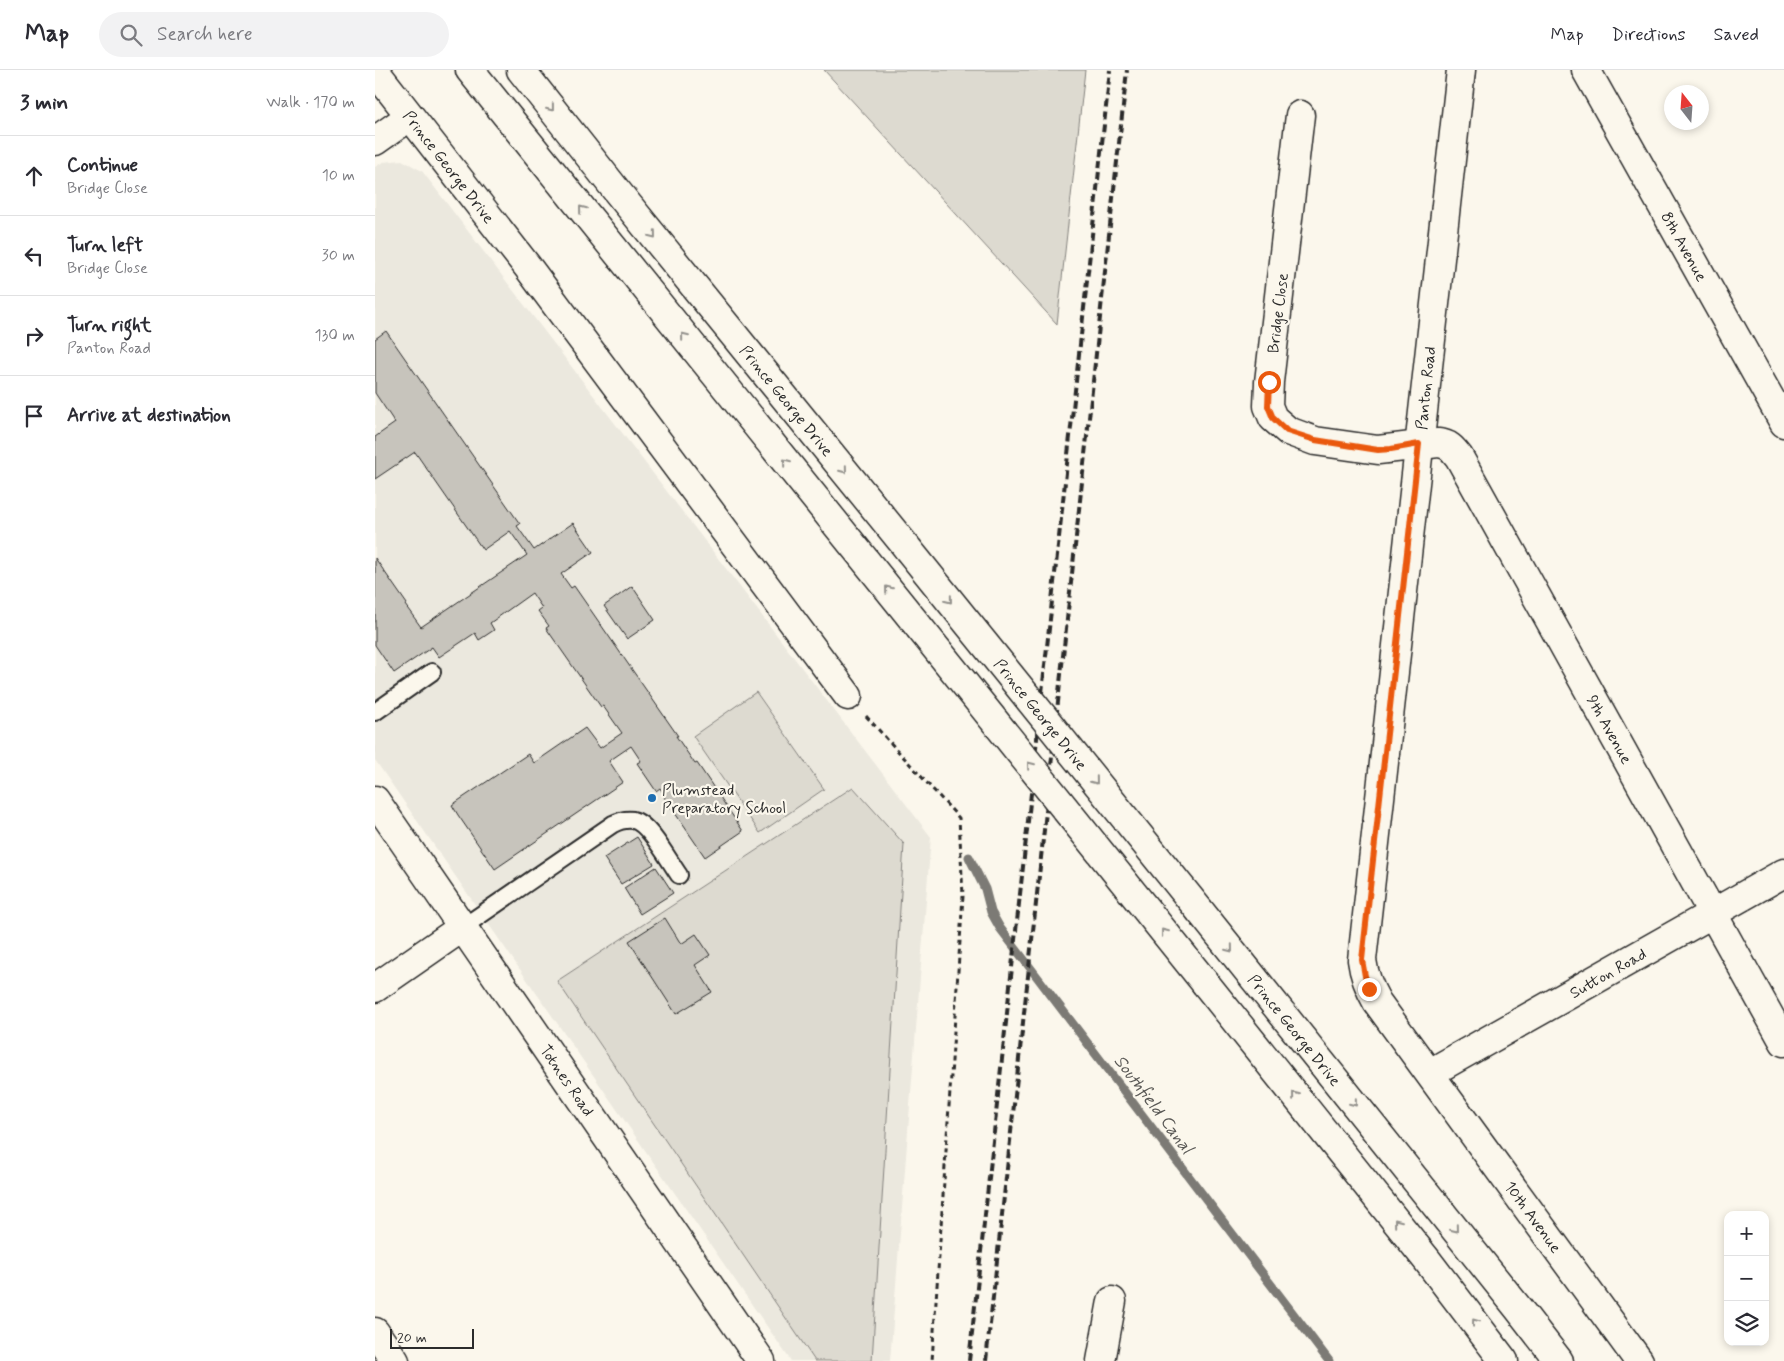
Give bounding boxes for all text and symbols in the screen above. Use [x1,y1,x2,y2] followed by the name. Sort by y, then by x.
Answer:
[99,12,449,57] search box
[25,19,69,50] text: Map
[117,21,145,49] icon: search
[157,22,253,47] text: Search here
[1551,23,1584,47] text: Map
[1612,23,1686,47] text: Directions
[1714,23,1759,47] text: Saved
[1664,85,1709,130] north arrow
[20,89,68,117] text: 3 min
[266,92,355,113] text: Walk · 170 m
[546,102,554,111] one-way arrow
[398,107,499,228] street label: Prince George Drive
[67,153,138,178] text: Continue
[20,162,48,190] icon: ahead
[322,165,355,186] text: 10 m
[67,178,148,199] text: Bridge Close
[580,206,588,215] one-way arrow
[1656,208,1712,286] street label: 8th Avenue
[647,229,655,238] one-way arrow
[67,233,143,258] text: Turn left
[20,242,48,270] icon: left
[322,245,355,266] text: 30 m
[67,258,148,279] text: Bridge Close
[1263,272,1294,355] street label: Bridge Close
[67,313,151,338] text: Turn right
[20,322,48,350] icon: right
[314,325,355,346] text: 130 m
[681,332,690,341] one-way arrow
[67,338,151,359] text: Panton Road
[734,341,837,461] street label: Prince George Drive
[1412,345,1441,431] street label: Panton Road
[1258,371,1281,394] route start
[20,402,48,430] icon: arrive
[67,403,231,428] text: Arrive at destination
[783,458,792,468] one-way arrow
[838,464,846,473] one-way arrow
[884,585,893,594] one-way arrow
[944,594,952,603] one-way arrow
[989,655,1091,775] street label: Prince George Drive
[1581,692,1636,768] street label: 9th Avenue
[1026,761,1035,770] one-way arrow
[1090,776,1099,785] one-way arrow
[662,780,786,819] place label: Plumstead Preparatory School
[646,792,658,804] marker: Plumstead Preparatory School
[1162,929,1170,938] one-way arrow
[1225,943,1233,952] one-way arrow
[1566,944,1651,1004] street label: Sutton Road
[1243,970,1345,1091] street label: Prince George Drive
[1358,978,1381,1001] route end
[535,1041,598,1121] street label: Totnes Road
[1108,1050,1199,1160] water label: Southfield Canal
[1292,1091,1301,1101] one-way arrow
[1348,1097,1356,1106] one-way arrow
[1499,1177,1566,1258] street label: 10th Avenue
[1724,1211,1769,1346] map controls
[1724,1211,1769,1256] button: +
[1394,1219,1402,1228] one-way arrow
[1450,1224,1459,1233] one-way arrow
[1724,1256,1769,1301] button: −
[1724,1301,1769,1346] button: layers
[1472,1319,1480,1328] one-way arrow
[390,1326,474,1349] scale bar
[397,1329,427,1347] text: 20 m

